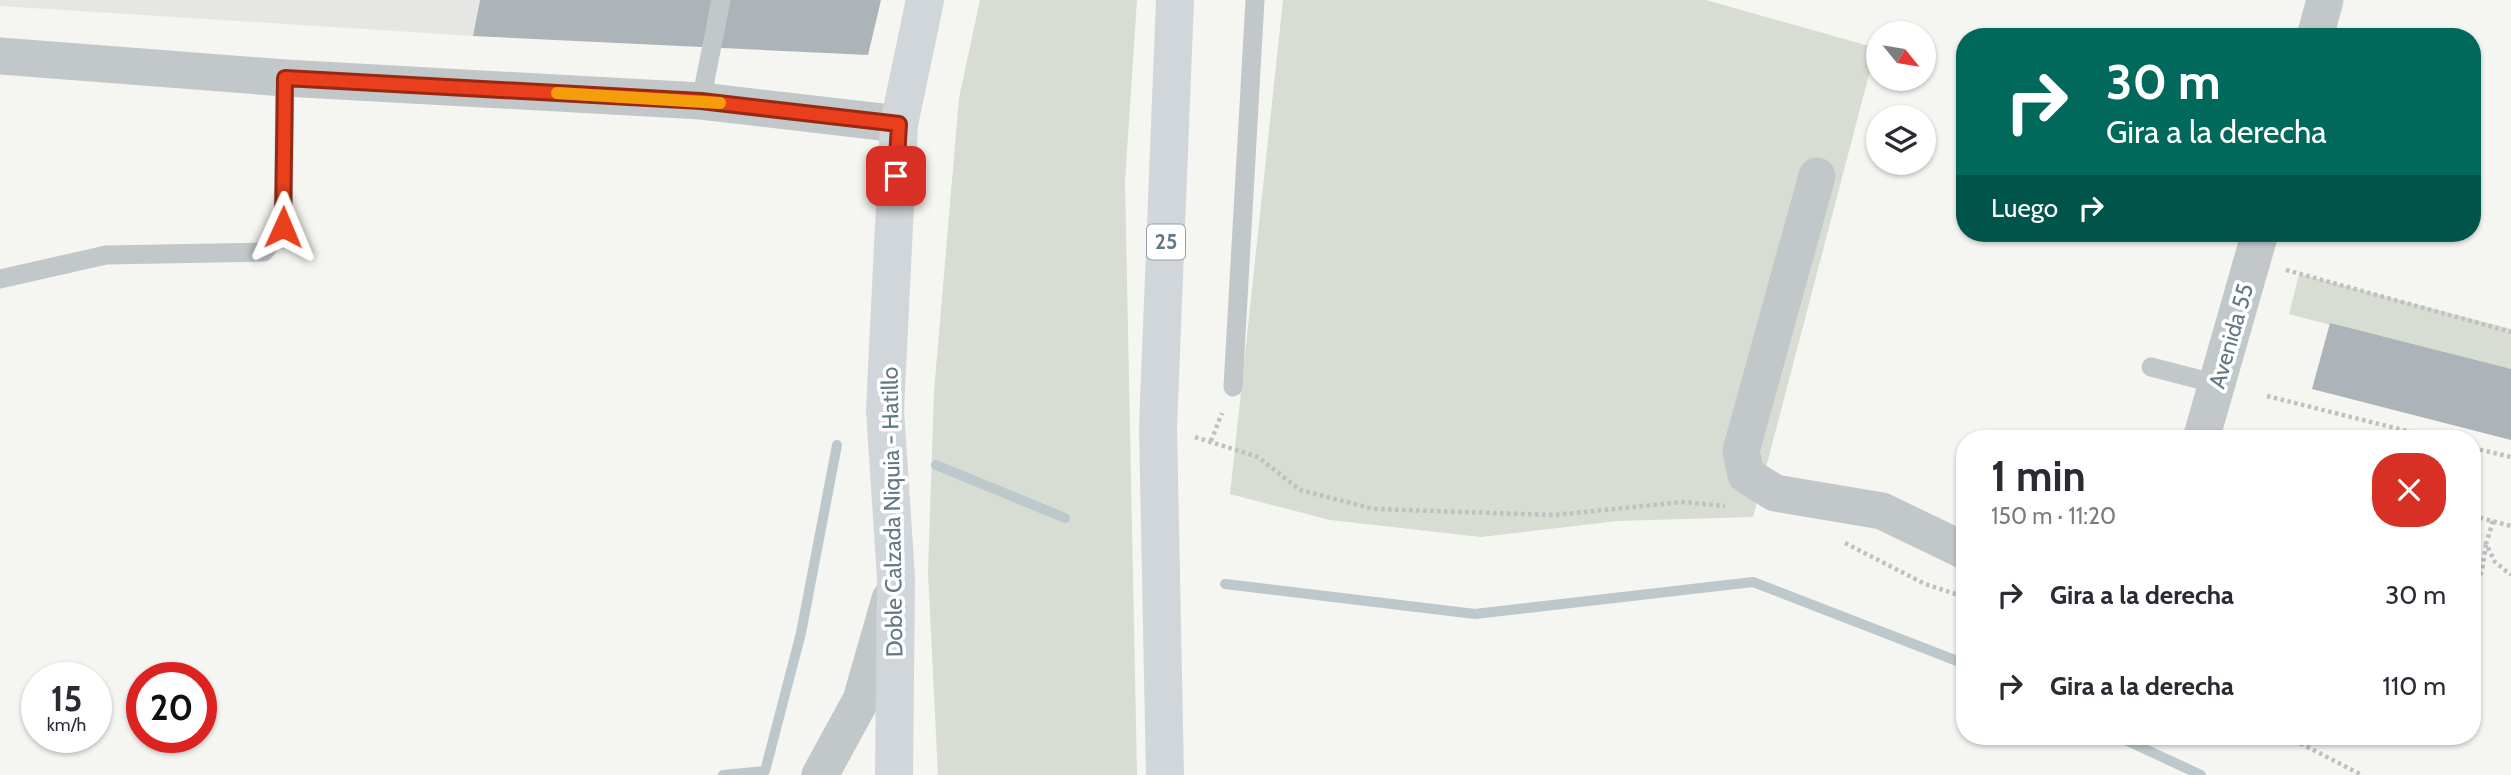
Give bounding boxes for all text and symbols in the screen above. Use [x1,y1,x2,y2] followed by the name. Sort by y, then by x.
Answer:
[1866,21,1936,91] north arrow
[1866,21,1936,175] map controls
[2106,52,2221,111] text: 30 m
[1991,56,2082,147] icon: right
[1866,105,1936,175] button: layers
[2106,112,2327,151] text: Gira a la derecha
[866,146,926,206] pin
[877,157,915,195] icon: arrive
[2072,189,2110,227] icon: right
[246,190,320,264] position arrow
[1991,192,2058,224] text: Luego
[1147,224,1185,260] road number: 25
[2203,280,2259,392] street label: Avenida 55
[875,367,909,657] street label: Doble Calzada Niquia - Hatillo
[1991,450,2086,502] text: 1 min
[2372,453,2446,527] button: close
[1991,502,2116,530] text: 150 m · 11:20
[1991,576,2029,614] icon: right
[2050,579,2234,611] text: Gira a la derecha
[2385,579,2446,611] text: 30 m
[126,662,217,753] speed limit sign: 20
[1991,667,2029,705] icon: right
[2050,670,2234,702] text: Gira a la derecha
[2382,670,2446,702] text: 110 m
[51,677,82,720] text: 15
[47,714,86,736] text: km/h

